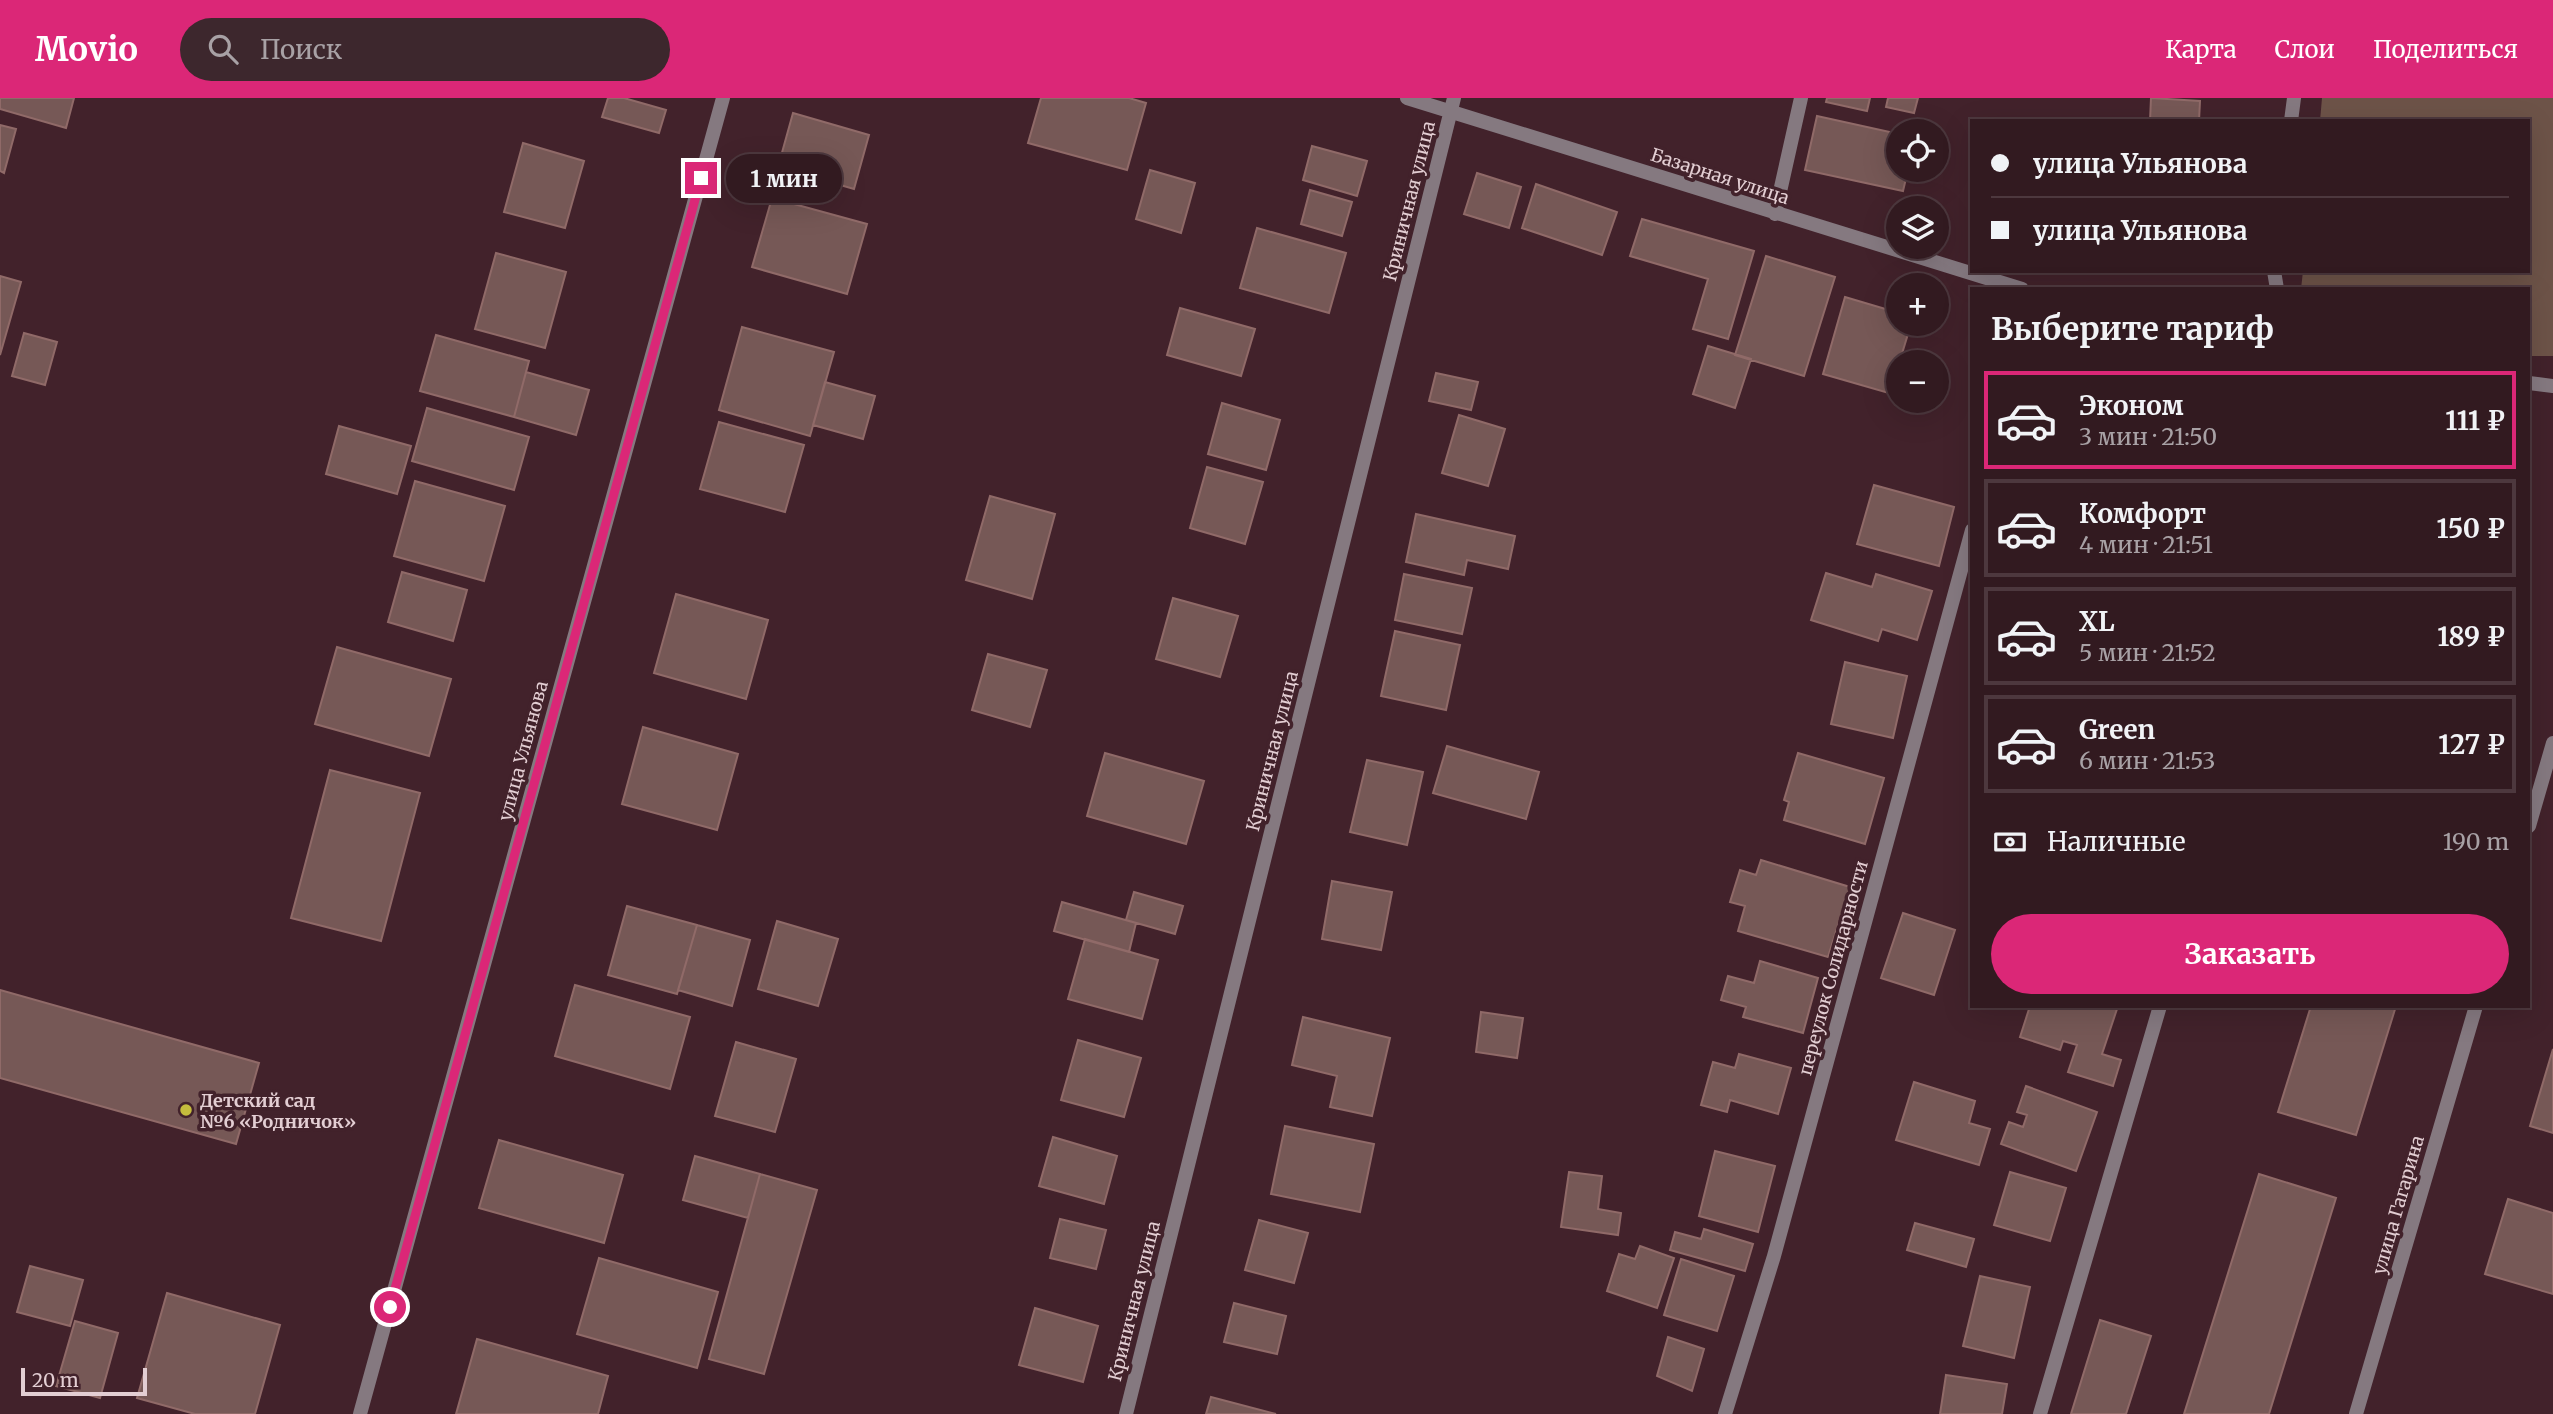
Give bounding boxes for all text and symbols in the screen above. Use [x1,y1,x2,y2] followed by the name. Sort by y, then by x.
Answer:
[180,18,670,81] search box
[35,29,138,70] text: Movio
[204,30,242,68] icon: search
[260,33,342,66] text: Поиск
[2165,34,2237,65] text: Карта
[2275,34,2335,65] text: Слои
[2373,34,2518,65] text: Поделиться
[1378,118,1440,283] street label: Криничная улица
[1886,119,1949,413] map controls
[1886,119,1949,182] button: locate
[1648,143,1793,209] street label: Базарная улица
[2033,147,2247,180] text: улица Ульянова
[726,154,841,202] callout: 1 мин
[685,162,717,194] route end
[750,164,818,193] text: 1 мин
[1886,196,1949,259] button: layers
[2033,214,2247,247] text: улица Ульянова
[1886,273,1949,336] button: +
[1991,309,2274,349] text: Выберите тариф
[1886,350,1949,413] button: −
[1995,389,2058,452] icon: car
[2079,389,2184,422] text: Эконом
[2445,404,2505,437] text: 111 ₽
[2079,422,2217,451] text: 3 мин · 21:50
[1995,497,2058,560] icon: car
[2079,497,2206,530] text: Комфорт
[2437,512,2505,545] text: 150 ₽
[2079,530,2213,559] text: 4 мин · 21:51
[1995,605,2058,668] icon: car
[2079,605,2115,638] text: XL
[2437,620,2505,653] text: 189 ₽
[2079,638,2216,667] text: 5 мин · 21:52
[1241,668,1303,833] street label: Криничная улица
[493,678,553,824] street label: улица Ульянова
[1995,713,2058,776] icon: car
[2079,713,2155,746] text: Green
[2438,728,2505,761] text: 127 ₽
[2079,746,2216,775] text: 6 мин · 21:53
[1991,823,2029,861] icon: cash
[2047,825,2185,858] text: Наличные
[2443,827,2509,856] text: 190 m
[1793,858,1873,1078] street label: переулок Солидарности
[1991,914,2509,994] button: Заказать
[200,1089,356,1133] place label: Детский сад №6 «Родничок»
[178,1102,194,1118] marker: Детский сад №6 «Родничок»
[2367,1132,2429,1277] street label: улица Гагарина
[1103,1218,1165,1383] street label: Криничная улица
[374,1291,406,1323] route start
[21,1365,147,1397] scale bar
[32,1368,79,1392] text: 20 m

